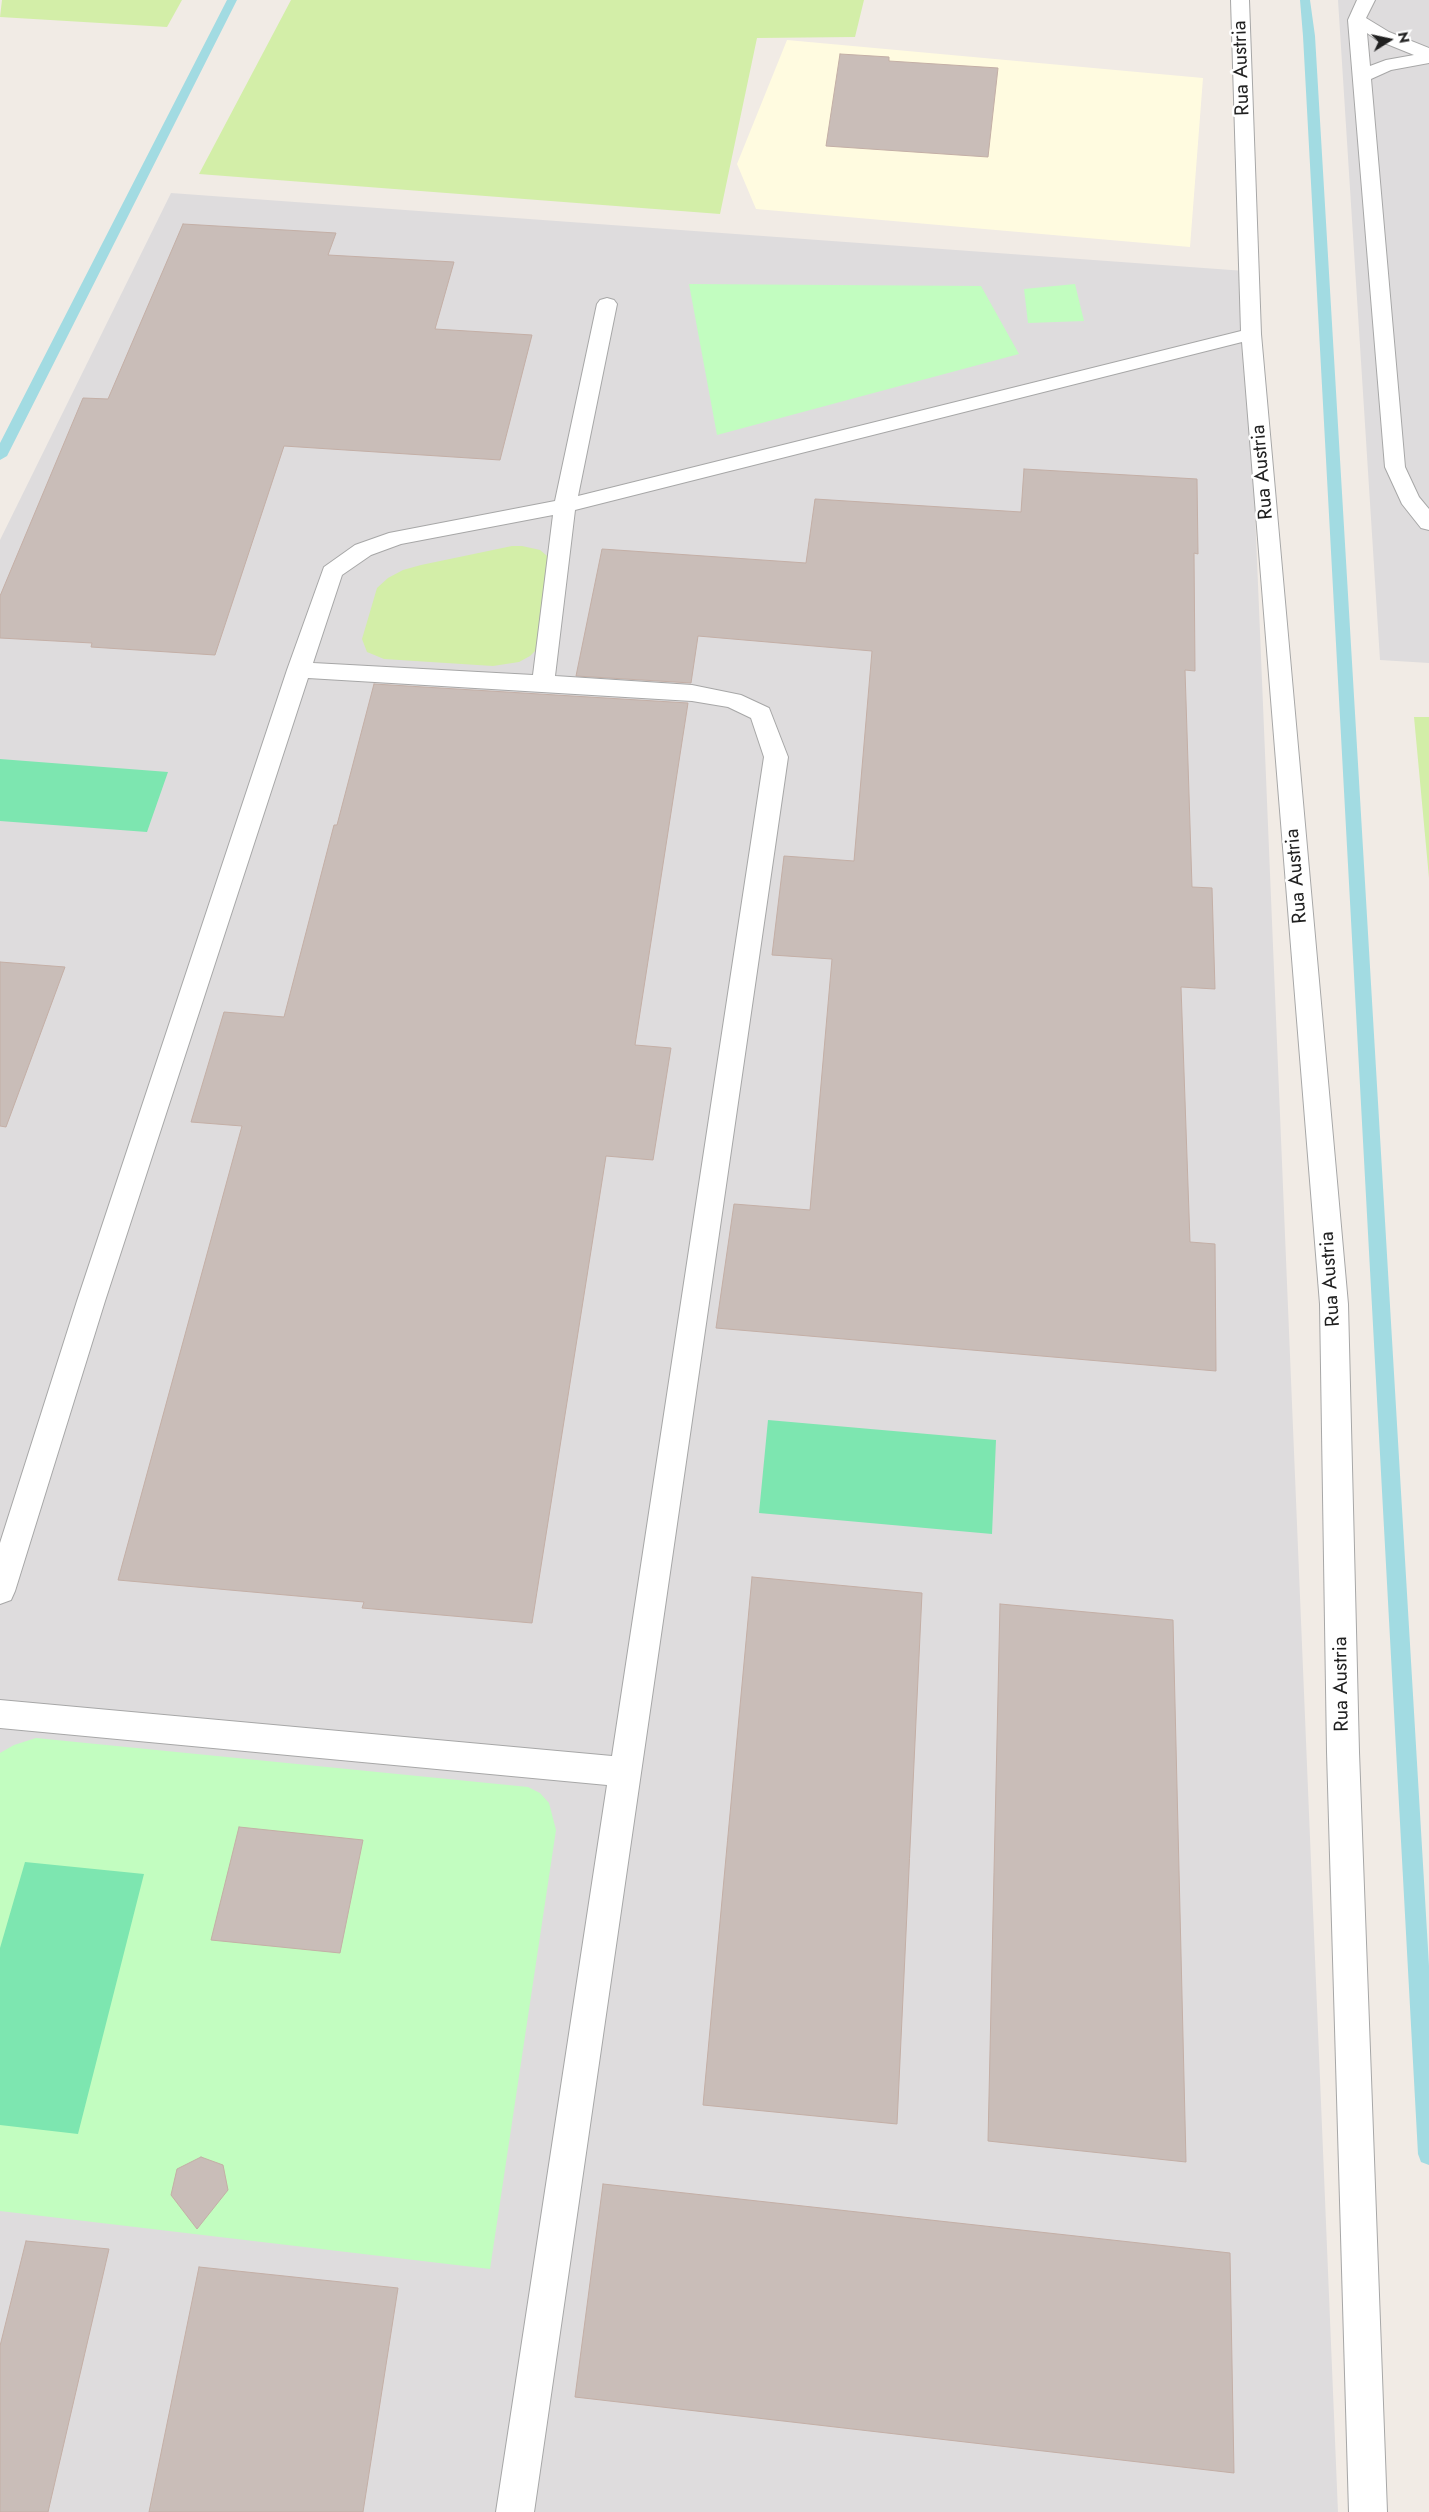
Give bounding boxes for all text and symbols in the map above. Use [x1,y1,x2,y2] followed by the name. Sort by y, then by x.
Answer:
[1364,15,1414,65] north arrow
[1228,20,1256,116] street label: Rua Austria
[1393,30,1415,45] text: N
[1247,424,1279,520] street label: Rua Austria
[1281,828,1313,924] street label: Rua Austria
[1316,1231,1346,1327] street label: Rua Austria
[1329,1636,1355,1732] street label: Rua Austria

